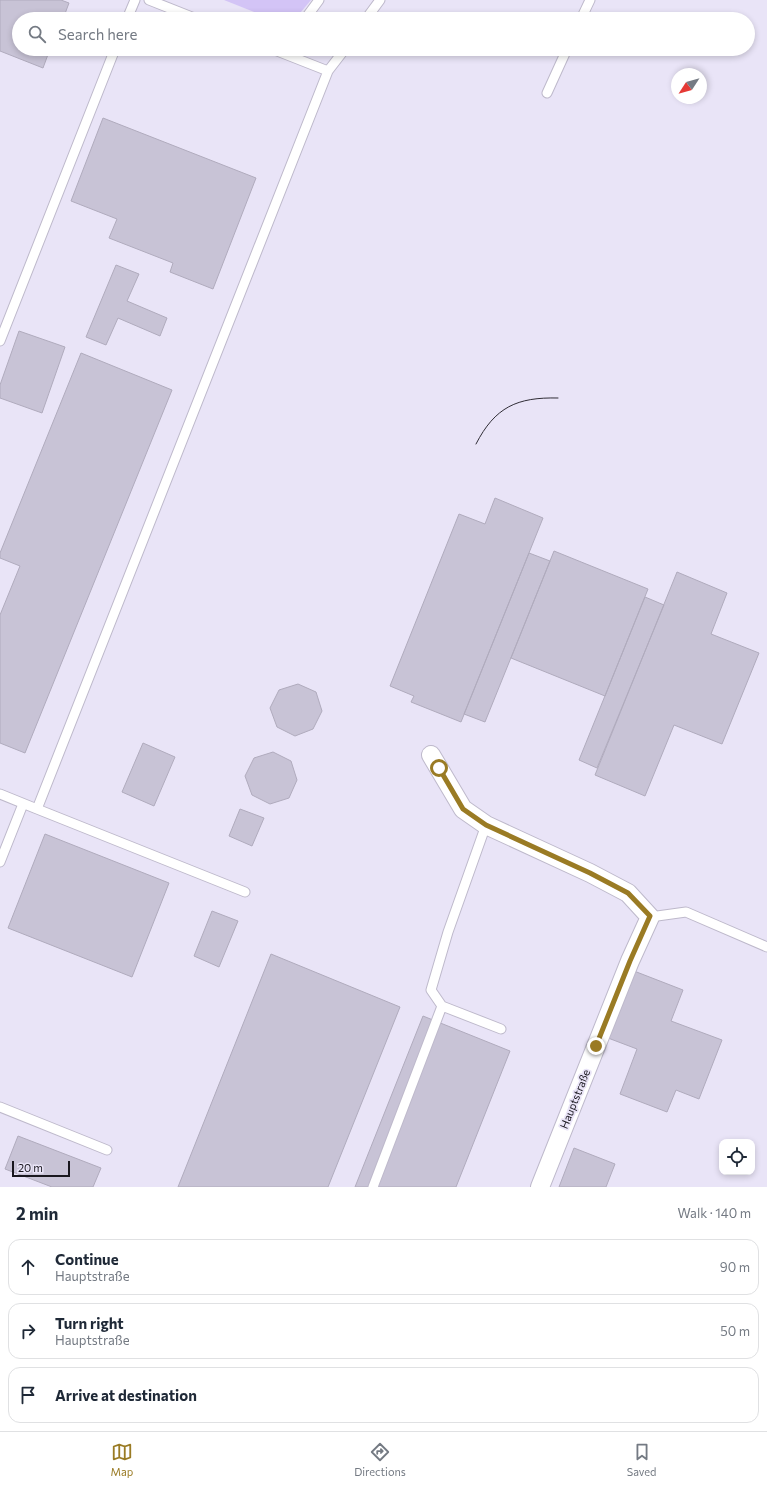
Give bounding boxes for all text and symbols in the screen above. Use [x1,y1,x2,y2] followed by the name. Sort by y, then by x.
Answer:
[12,12,755,56] search box
[26,23,48,45] icon: search
[58,25,137,43] text: Search here
[671,68,707,104] north arrow
[430,759,448,777] route start
[587,1037,605,1055] route end
[557,1067,592,1130] street label: Hauptstraße
[719,1139,755,1175] map controls
[719,1139,755,1175] button: locate
[12,1159,70,1178] scale bar
[18,1161,43,1174] text: 20 m
[16,1203,58,1224] text: 2 min
[678,1205,751,1221] text: Walk · 140 m
[55,1250,119,1268] text: Continue
[17,1256,39,1278] icon: ahead
[720,1259,750,1275] text: 90 m
[55,1268,130,1284] text: Hauptstraße
[55,1314,124,1332] text: Turn right
[17,1320,39,1342] icon: right
[720,1323,750,1339] text: 50 m
[55,1332,130,1348] text: Hauptstraße
[17,1384,39,1406] icon: arrive
[55,1386,197,1404] text: Arrive at destination
[111,1441,133,1478] tab: Map
[354,1441,406,1478] tab: Directions
[627,1441,656,1478] tab: Saved

